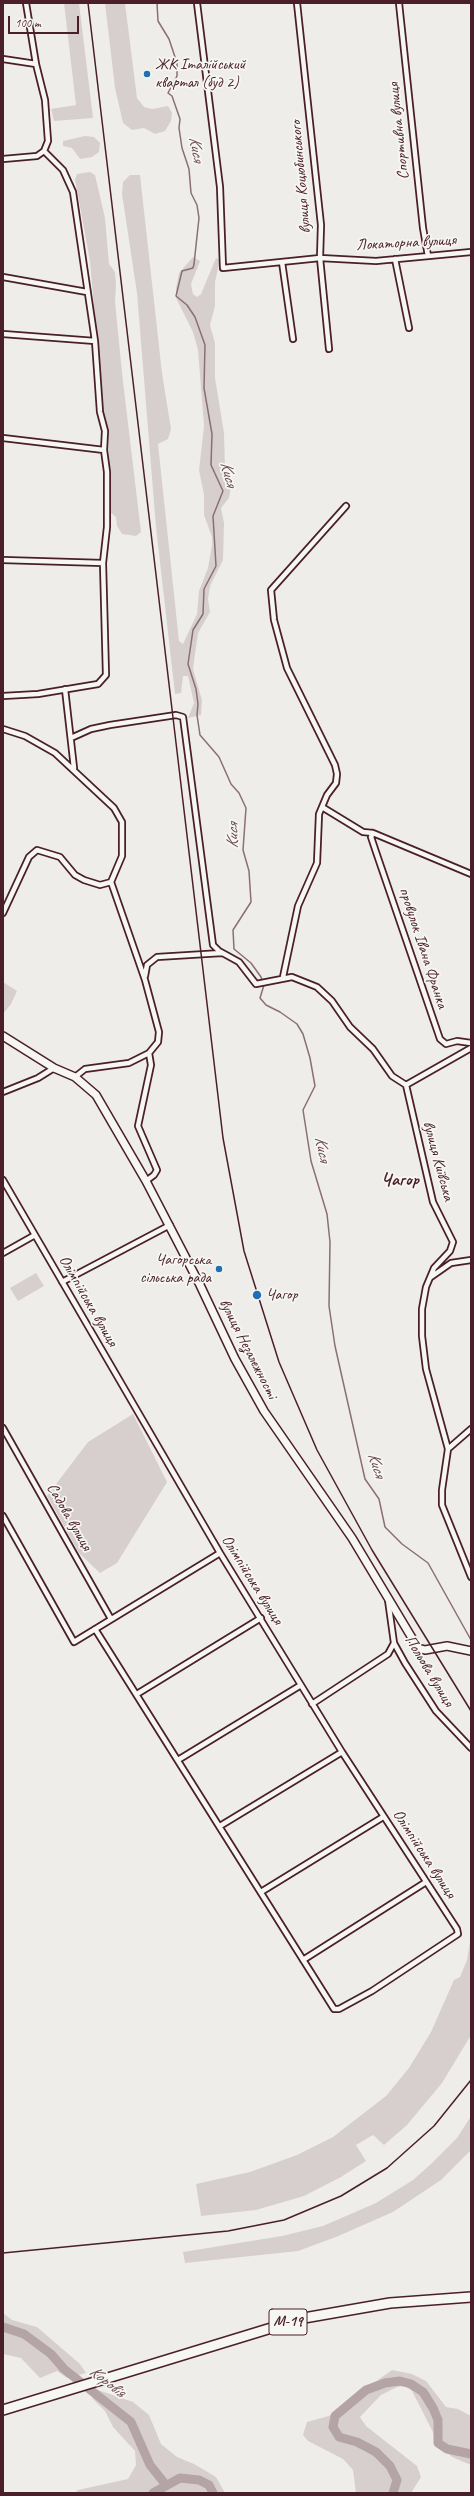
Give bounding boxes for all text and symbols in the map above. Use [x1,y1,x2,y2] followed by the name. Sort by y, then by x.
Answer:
[10,8,81,34] scale bar
[15,15,41,31] text: 100 m
[155,55,245,93] place label: ЖК Італійський квартал (буд 2)
[142,69,152,79] marker: ЖК Італійський квартал (буд 2)
[384,82,414,180] street label: Спортивна вулиця
[286,120,316,234] street label: вулиця Коцюбинського
[184,135,208,163] water label: Кися
[356,231,456,255] street label: Локаторна вулиця
[215,459,241,489] water label: Кися
[223,823,243,849] water label: Кися
[394,885,452,1011] street label: провулок Івана Франка
[418,1119,458,1203] street label: вулиця Київська
[310,1135,334,1163] water label: Кися
[381,1169,419,1191] district label: Чагор
[140,1250,211,1288] place label: Чагорська сільська рада
[54,1252,122,1350] street label: Олімпійська вулиця
[214,1264,224,1274] marker: Чагорська сільська рада
[266,1285,298,1305] place label: Чагор
[251,1289,263,1301] marker: Чагор
[215,1296,281,1402] street label: вулиця Незалежності
[362,1450,390,1480] water label: Кися
[42,1480,96,1554] street label: Садова вулиця
[217,1532,287,1628] street label: Олімпійська вулиця
[400,1632,458,1710] street label: Польова вулиця
[388,1806,460,1902] street label: Олімпійська вулиця
[269,2309,307,2335] road number: М-19
[85,2362,129,2402] water label: Коровія

